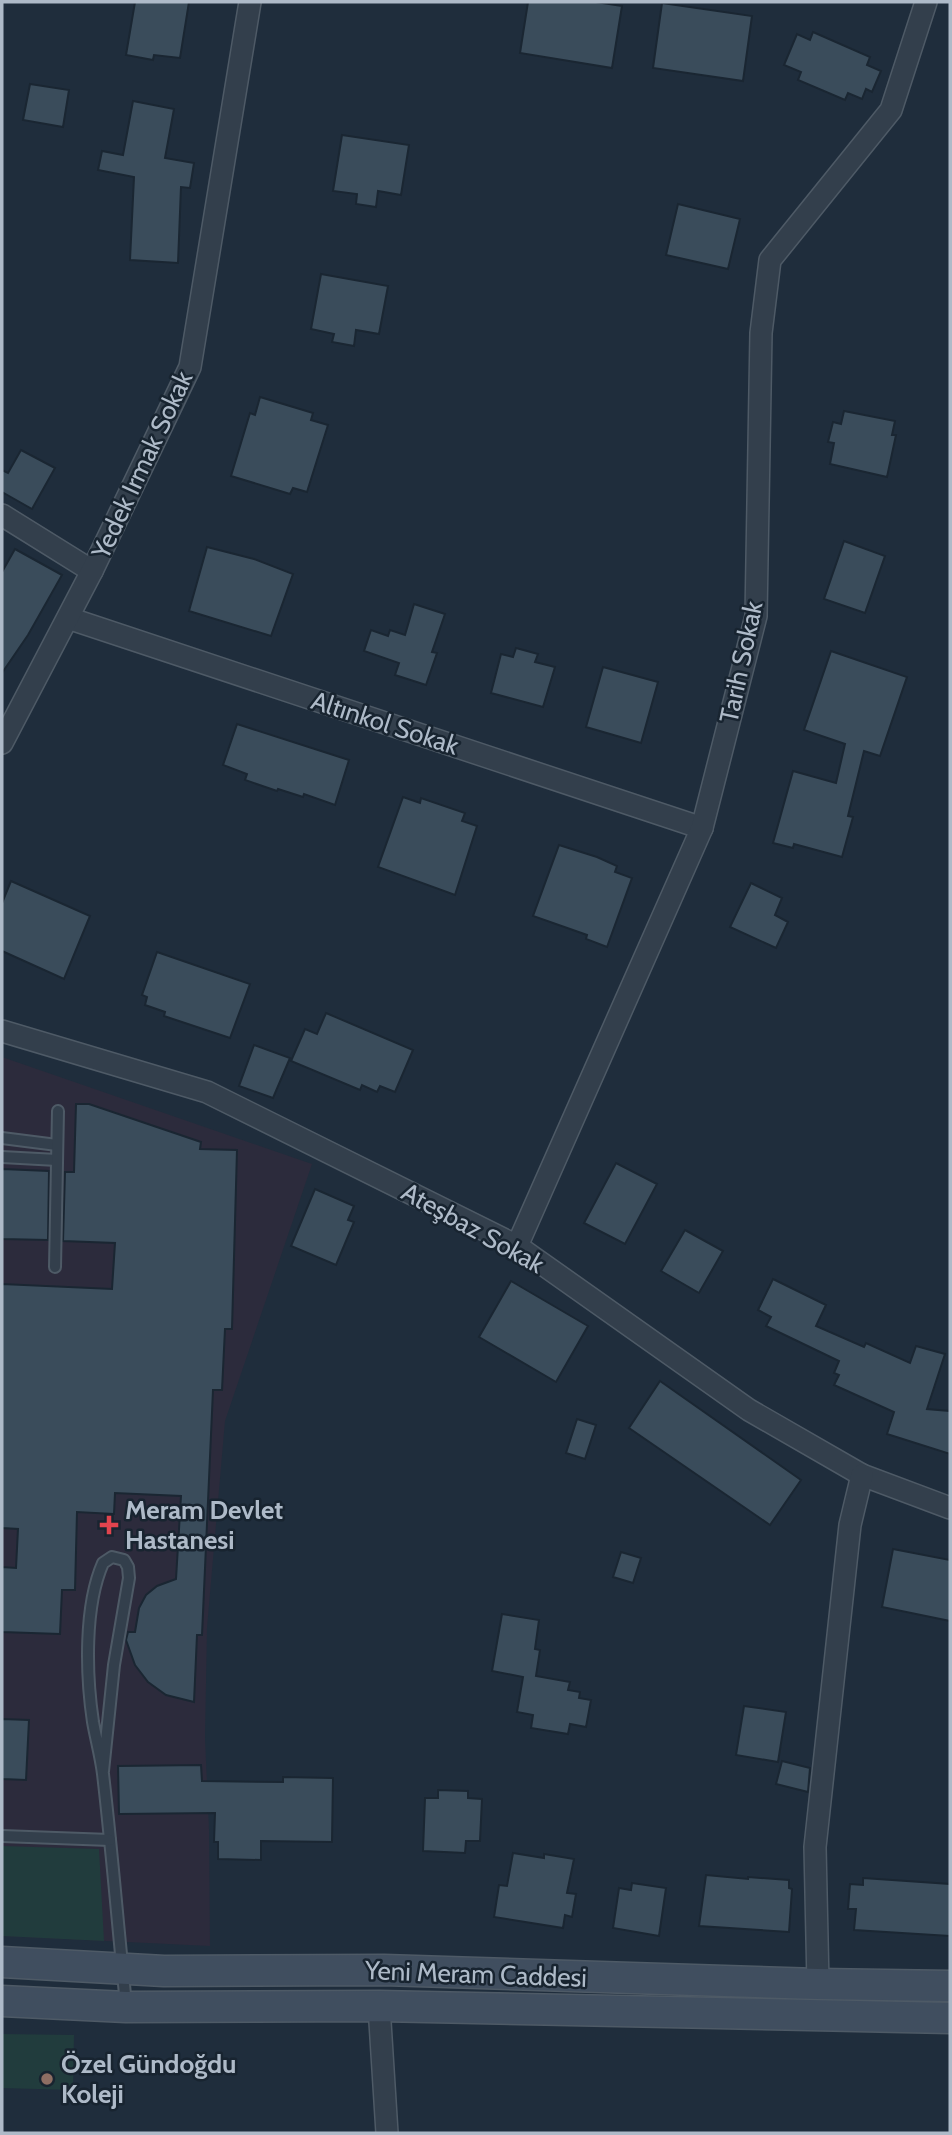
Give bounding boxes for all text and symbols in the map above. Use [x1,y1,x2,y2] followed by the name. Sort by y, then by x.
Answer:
[84,366,200,565] street label: Yedek Irmak Sokak
[713,598,770,726] street label: Tarih Sokak
[307,684,463,762] street label: Altınkol Sokak
[396,1176,550,1281] street label: Ateşbaz Sokak
[125,1494,283,1556] place label: Meram Devlet Hastanesi
[99,1515,119,1535] marker: Meram Devlet Hastanesi
[364,1954,587,1994] street label: Yeni Meram Caddesi
[61,2048,236,2110] place label: Özel Gündoğdu Koleji
[39,2071,55,2087] marker: Özel Gündoğdu Koleji

